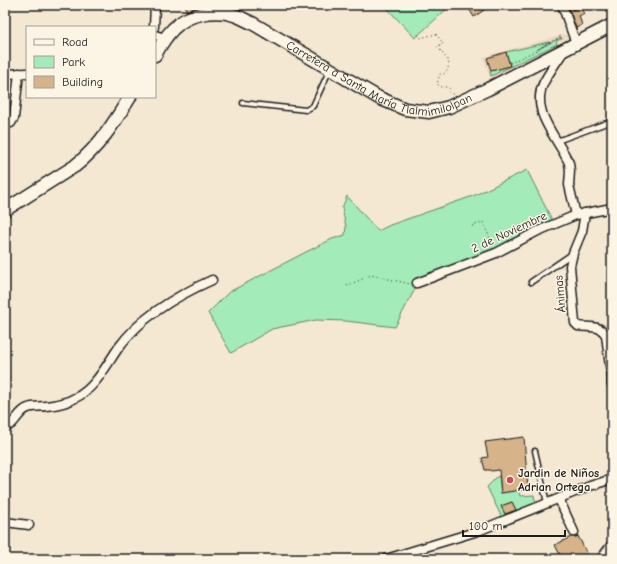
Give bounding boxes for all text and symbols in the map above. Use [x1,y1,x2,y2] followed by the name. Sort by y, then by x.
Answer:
[26,26,156,98] legend
[62,35,88,49] text: Road
[284,38,474,119] street label: Carretera a Santa María Tlalmimilolpan
[62,55,85,69] text: Park
[62,75,103,89] text: Building
[469,208,549,256] street label: 2 de Noviembre
[551,275,569,313] street label: Ánimas
[518,466,599,494] place label: Jardin de Niños Adrian Ortega
[505,475,515,485] marker: Jardin de Niños Adrian Ortega
[463,512,565,538] scale bar
[469,519,502,533] text: 100 m

